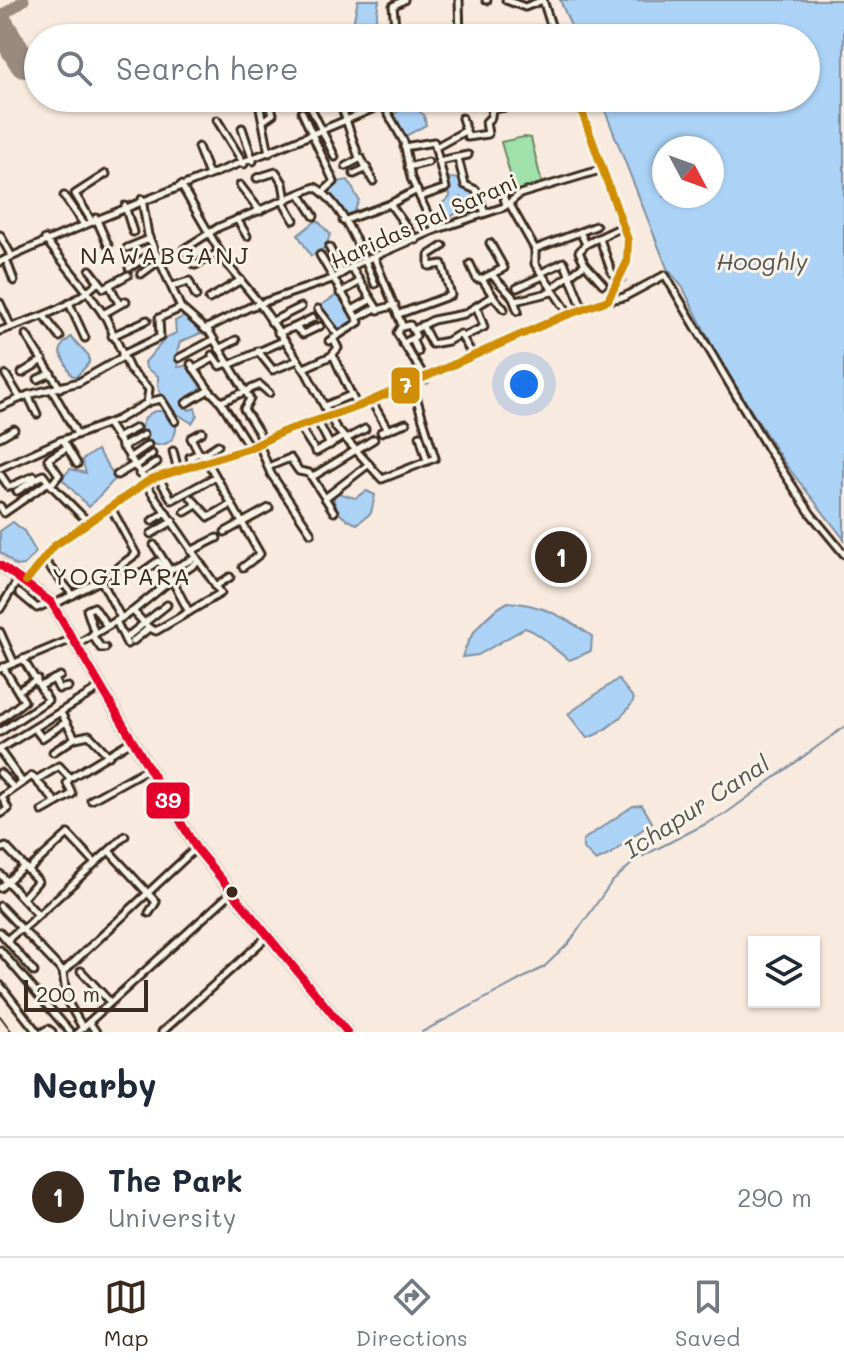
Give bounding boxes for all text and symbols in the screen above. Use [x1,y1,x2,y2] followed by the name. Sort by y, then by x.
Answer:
[24,24,820,112] search box
[52,46,96,90] icon: search
[116,48,299,88] text: Search here
[652,136,724,208] north arrow
[326,166,522,275] street label: Haridas Pal Sarani
[80,239,250,270] district label: NAWABGANJ
[716,245,808,276] water label: Hooghly
[504,364,544,404] your location
[390,366,421,405] line badge: 7
[400,370,412,399] text: 7
[535,527,587,587] pin: 1
[52,560,192,591] district label: YOGIPARA
[618,747,775,864] water label: Ichapur Canal
[145,781,191,820] line badge: 39
[155,785,181,814] text: 39
[224,884,240,900] unlabelled marker
[748,936,820,1008] map controls
[748,936,820,1008] button: layers
[24,976,148,1012] scale bar
[36,979,100,1008] text: 200 m
[32,1062,157,1107] text: Nearby
[108,1160,243,1200] text: The Park
[52,1180,64,1214] text: 1
[737,1180,812,1214] text: 290 m
[108,1200,236,1234] text: University
[104,1275,149,1352] tab: Map
[356,1275,468,1352] tab: Directions
[675,1275,740,1352] tab: Saved

